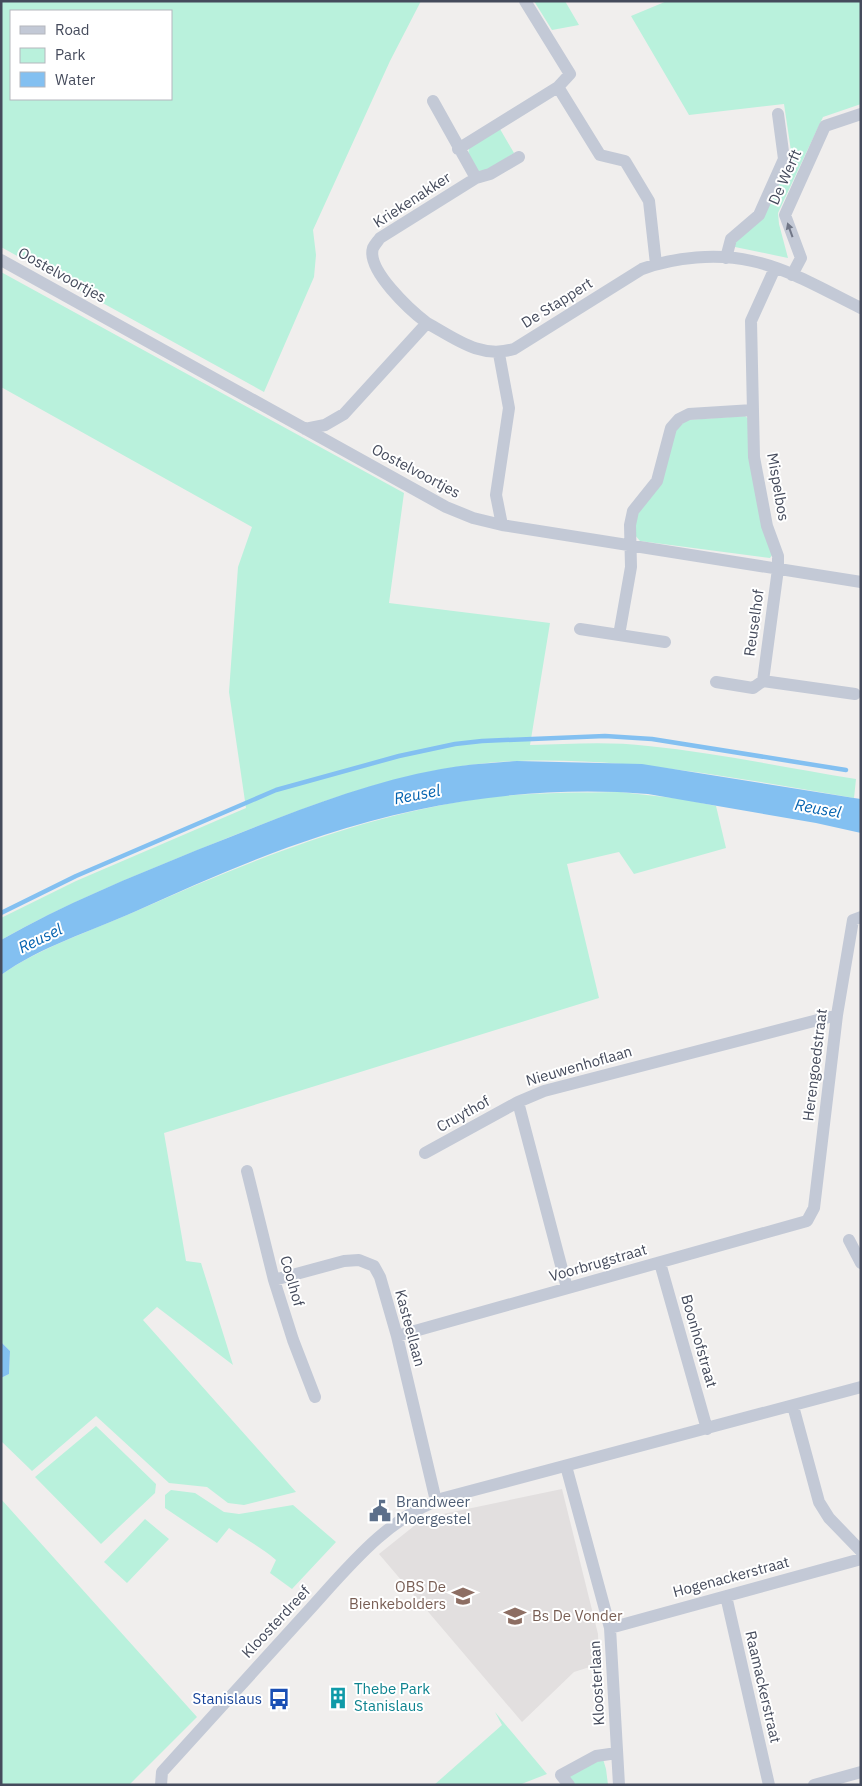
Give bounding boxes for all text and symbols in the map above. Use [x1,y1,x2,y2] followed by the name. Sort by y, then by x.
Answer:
[10,10,172,100] legend
[55,20,90,39] text: Road
[55,45,85,64] text: Park
[55,70,96,89] text: Water
[764,146,805,208] street label: De Werft
[369,167,454,232] street label: Kriekenakker
[786,222,794,237] one-way arrow
[15,243,110,307] street label: Oostelvoortjes
[518,273,596,332] street label: De Stappert
[369,439,464,502] street label: Oostelvoortjes
[763,451,794,522] street label: Mispelbos
[739,588,768,658] street label: Reuselhof
[392,780,443,808] water label: Reusel
[793,794,843,822] water label: Reusel
[15,918,66,957] water label: Reusel
[798,1008,831,1122] street label: Herengoedstraat
[524,1041,634,1090] street label: Nieuwenhoflaan
[433,1091,493,1136] street label: Cruythof
[547,1239,649,1286] street label: Voorbrugstraat
[276,1253,309,1309] street label: Coolhof
[391,1287,430,1368] street label: Kasteellaan
[677,1292,722,1390] street label: Boonhofstraat
[396,1492,471,1528] place label: Brandweer Moergestel
[367,1498,393,1524] public building icon: Brandweer Moergestel
[671,1552,791,1601] street label: Hogenackerstraat
[349,1577,446,1613] place label: OBS De Bienkebolders
[237,1581,314,1662] street label: Kloosterdreef
[450,1583,476,1609] school or university icon: OBS De Bienkebolders
[502,1603,528,1629] school or university icon: Bs De Vonder
[532,1606,623,1625] place label: Bs De Vonder
[741,1629,786,1745] street label: Raamackerstraat
[585,1640,608,1726] street label: Kloosterlaan
[354,1679,430,1715] place label: Thebe Park Stanislaus
[325,1685,351,1711] building icon: Thebe Park Stanislaus
[266,1686,292,1712] bus stop icon: Stanislaus
[193,1689,262,1708] place label: Stanislaus

